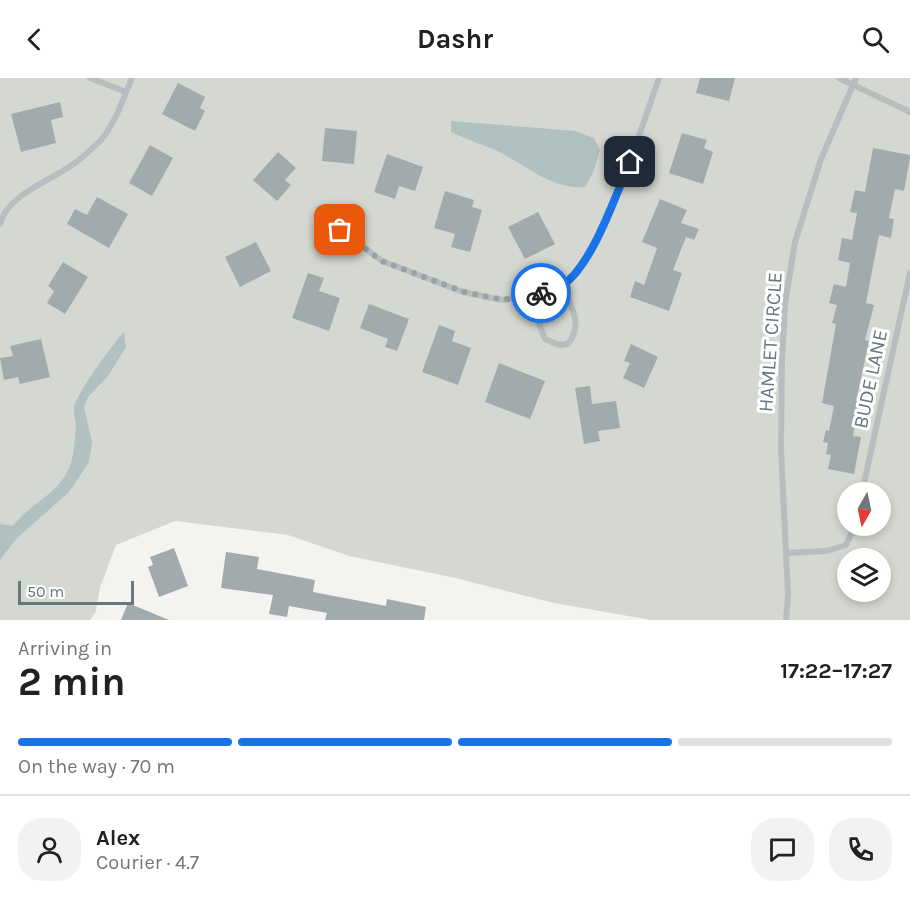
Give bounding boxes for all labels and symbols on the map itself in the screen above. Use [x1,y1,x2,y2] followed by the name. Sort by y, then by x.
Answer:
[604,136,655,187] pin
[314,204,365,255] pin
[511,263,571,323] courier
[754,271,787,413] street label: HAMLET CIRCLE
[849,328,892,431] street label: BUDE LANE
[837,482,891,536] north arrow
[18,578,134,606] scale bar

